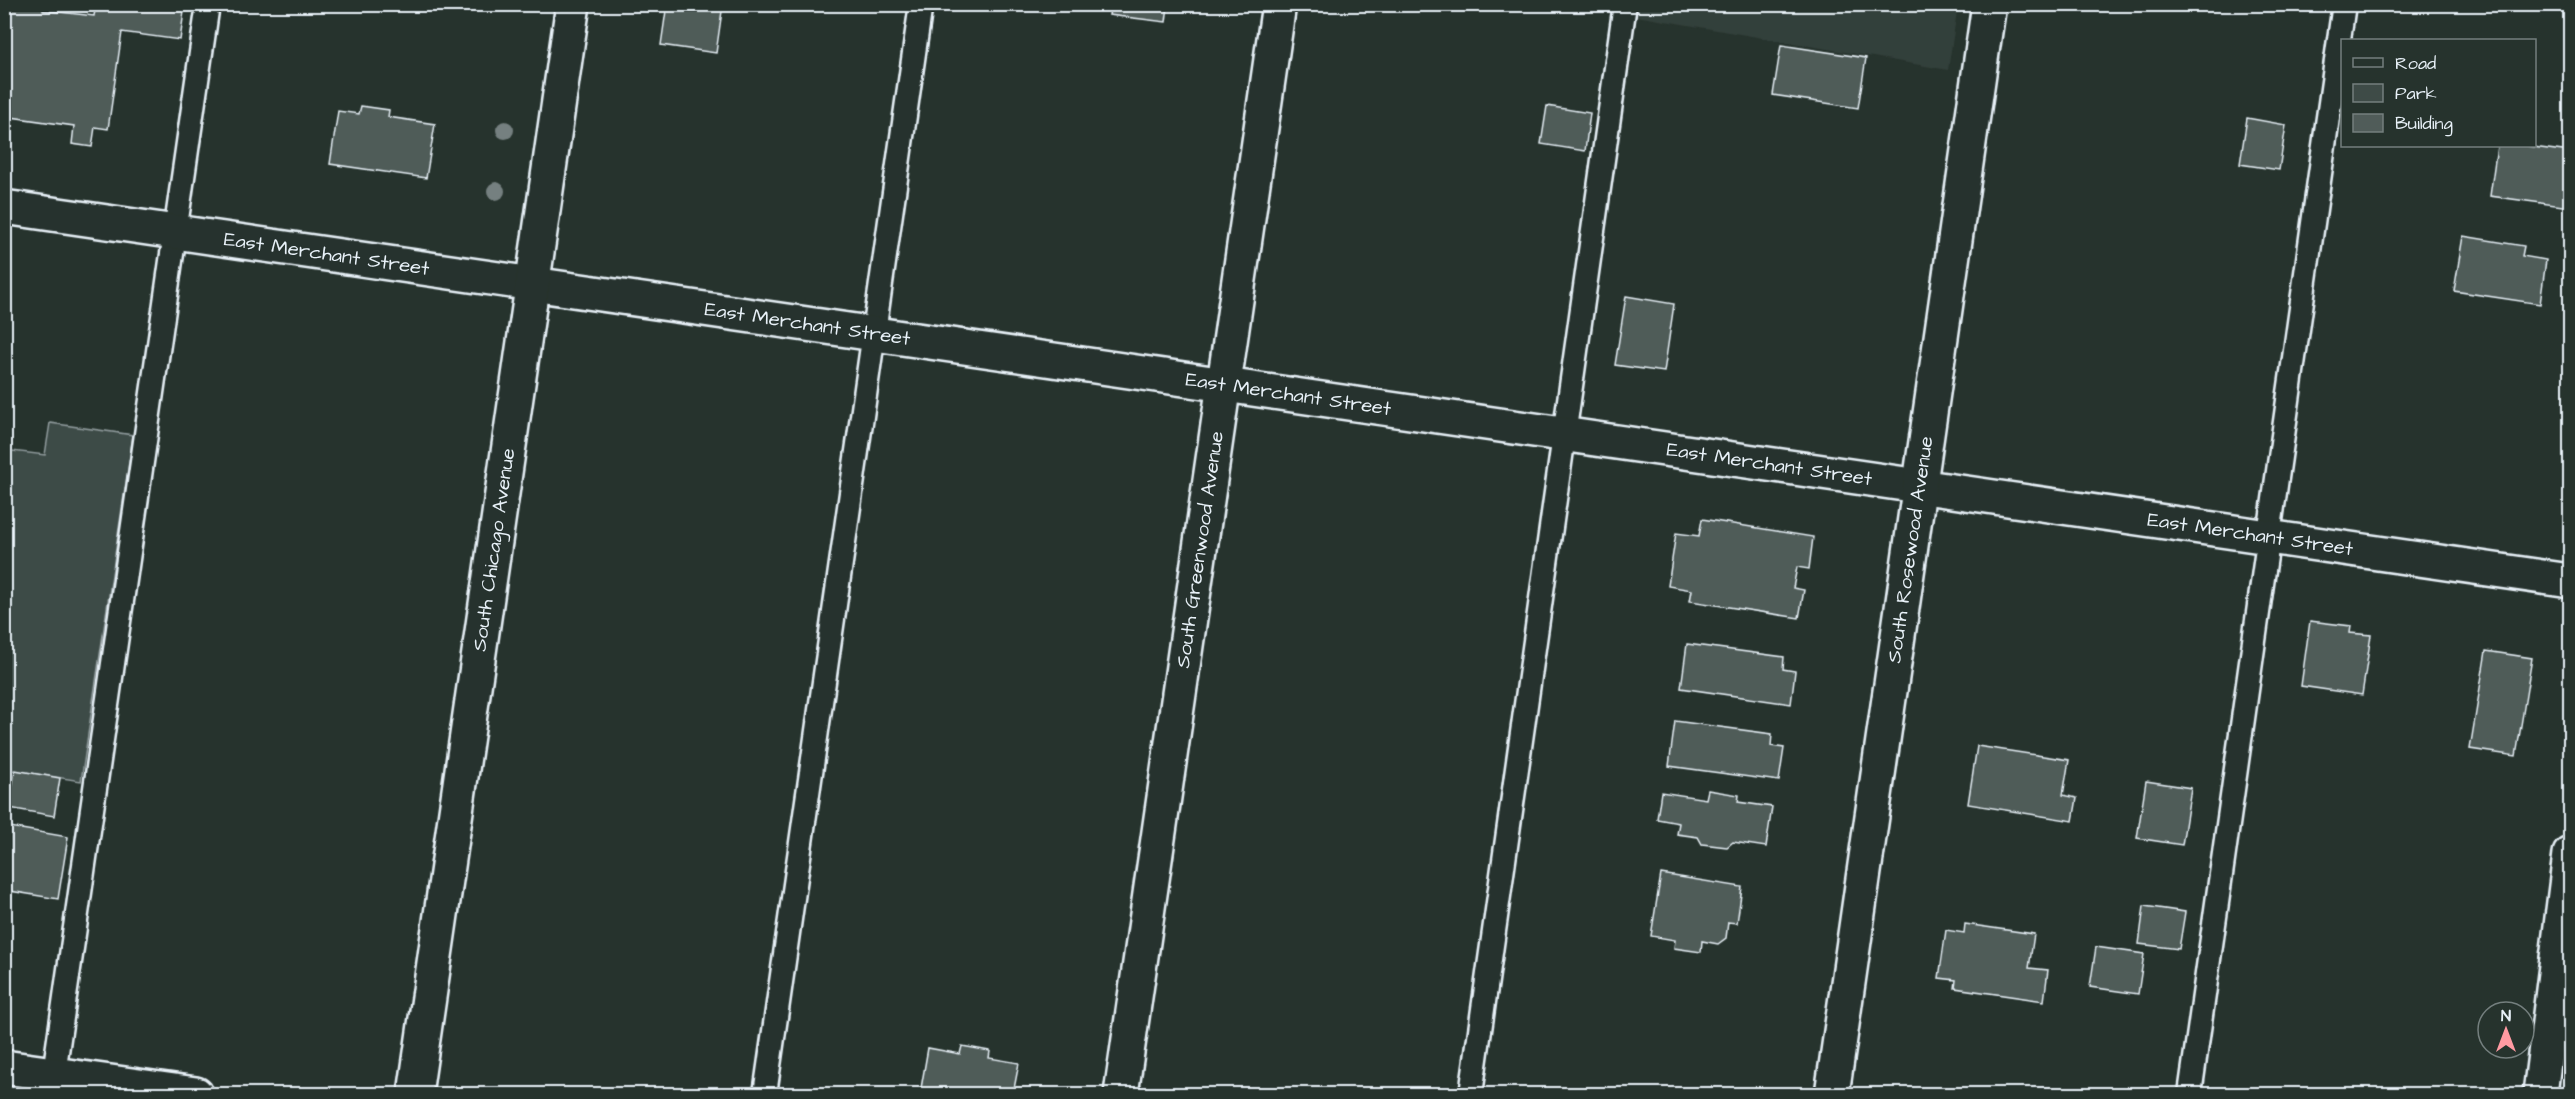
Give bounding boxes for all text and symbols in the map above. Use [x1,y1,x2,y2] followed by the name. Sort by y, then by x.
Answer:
[2341,39,2536,147] legend
[2395,51,2436,76] text: Road
[2395,81,2437,106] text: Park
[2395,111,2453,137] text: Building
[222,225,431,283] street label: East Merchant Street
[703,295,912,353] street label: East Merchant Street
[1184,365,1393,423] street label: East Merchant Street
[1169,429,1231,670] street label: South Greenwood Avenue
[1880,434,1941,665] street label: South Rosewood Avenue
[1665,436,1874,493] street label: East Merchant Street
[465,446,522,653] street label: South Chicago Avenue
[2146,506,2355,563] street label: East Merchant Street
[2476,1000,2536,1060] north arrow
[2501,1005,2511,1027] text: N

